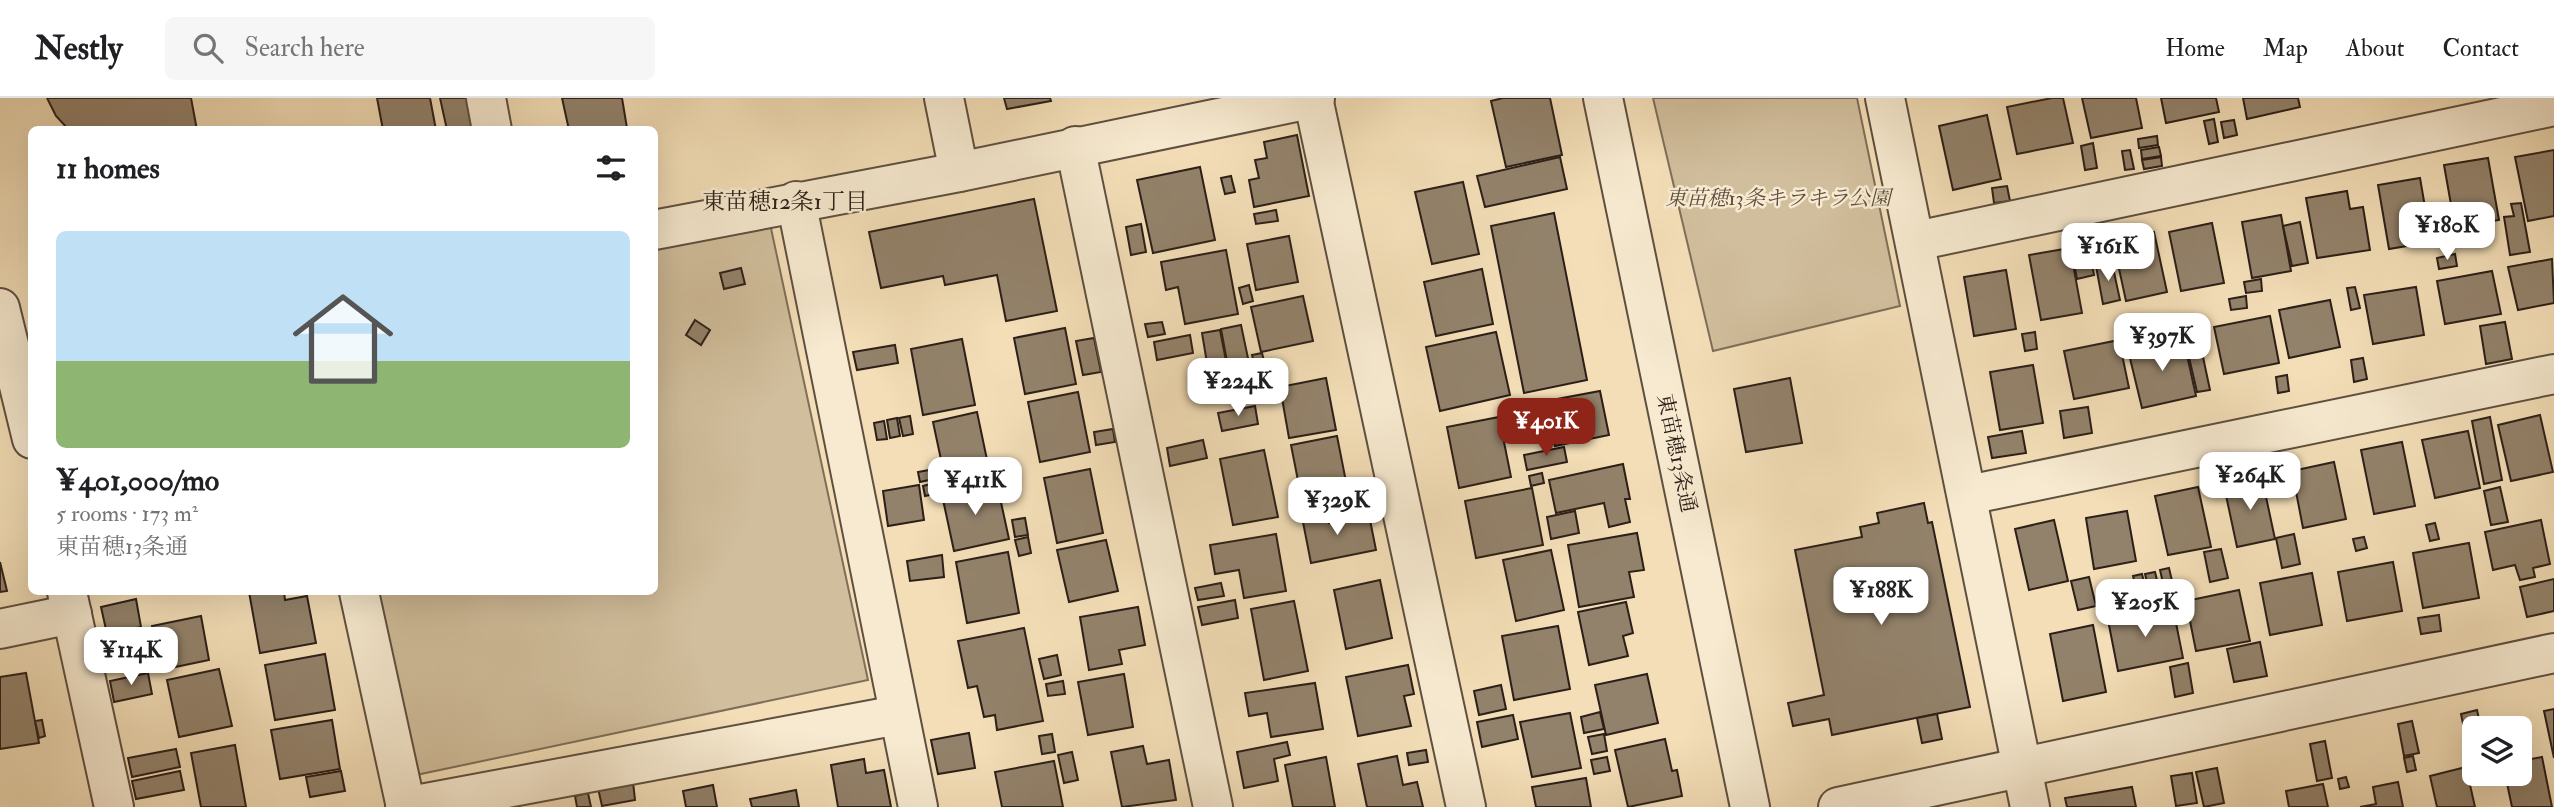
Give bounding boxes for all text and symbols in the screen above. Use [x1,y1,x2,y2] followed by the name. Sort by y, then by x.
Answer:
[165,17,655,80] search box
[35,28,123,69] text: Nestly
[189,29,227,67] icon: search
[245,32,365,64] text: Search here
[2165,33,2225,64] text: Home
[2263,33,2308,64] text: Map
[2346,33,2405,64] text: About
[2443,33,2519,64] text: Contact
[592,149,630,187] icon: filters
[56,150,160,187] text: 11 homes
[1665,185,1894,212] park label: 東苗穂13条キラキラ公園
[702,187,868,216] district label: 東苗穂12条1丁目
[2398,202,2496,262] pin: ¥180K
[2415,210,2479,239] text: ¥180K
[2059,223,2157,283] pin: ¥161K
[2077,231,2139,260] text: ¥161K
[280,276,406,402] icon: home
[2113,314,2211,373] pin: ¥397K
[2130,321,2194,350] text: ¥397K
[1189,358,1287,418] pin: ¥224K
[1203,366,1273,395] text: ¥224K
[1651,391,1702,515] street label: 東苗穂13条通
[1497,398,1595,458] pin: ¥401K
[1513,406,1579,435] text: ¥401K
[2201,452,2299,512] pin: ¥264K
[926,458,1024,517] pin: ¥411K
[2215,460,2285,489] text: ¥264K
[56,462,219,499] text: ¥401,000/mo
[944,465,1006,494] text: ¥411K
[1288,478,1386,537] pin: ¥329K
[1304,485,1370,514] text: ¥329K
[56,499,198,528] text: 5 rooms · 173 m²
[56,532,188,561] text: 東苗穂13条通
[1832,568,1930,627] pin: ¥188K
[1849,575,1913,604] text: ¥188K
[2096,580,2194,639] pin: ¥205K
[2112,587,2178,616] text: ¥205K
[82,628,180,687] pin: ¥114K
[100,635,162,664] text: ¥114K
[2462,716,2532,786] map controls
[2462,716,2532,786] button: layers

